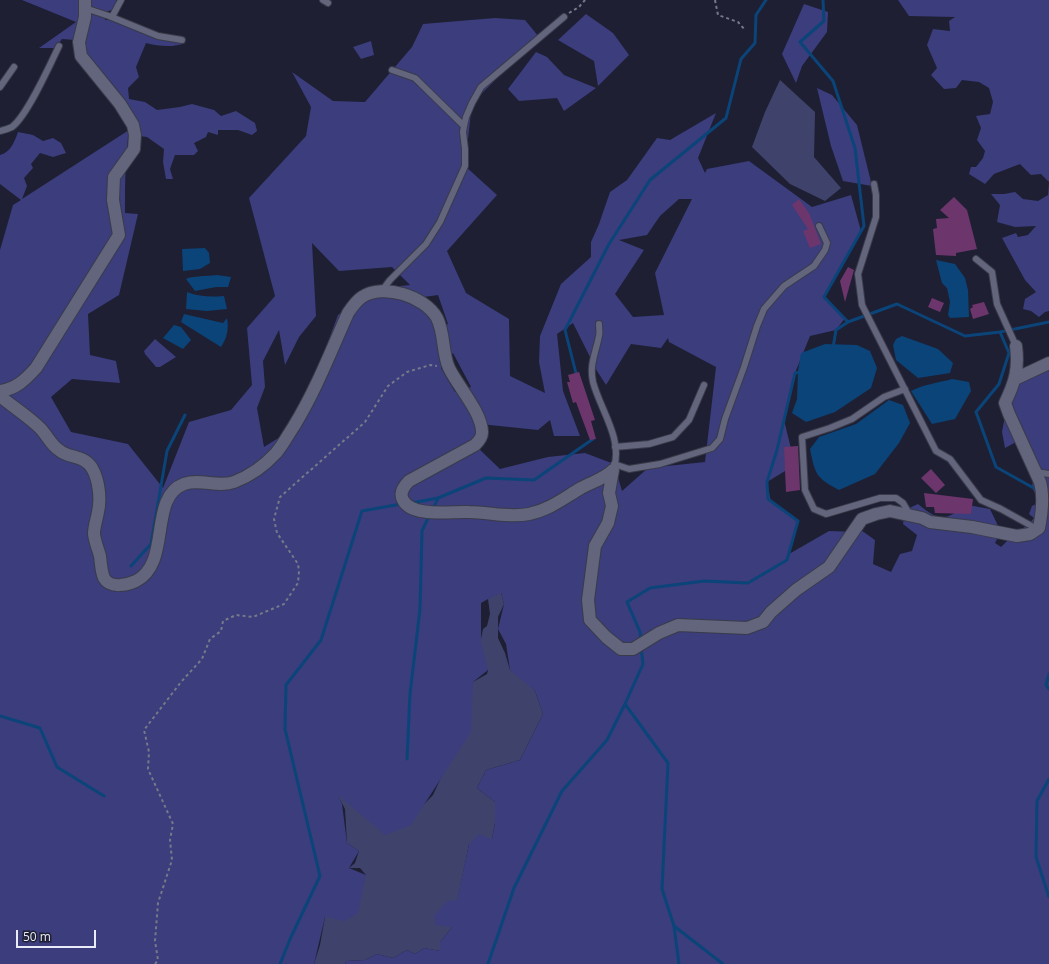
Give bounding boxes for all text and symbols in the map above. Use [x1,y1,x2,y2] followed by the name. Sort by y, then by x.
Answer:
[18,922,98,948] scale bar
[23,928,51,945] text: 50 m

